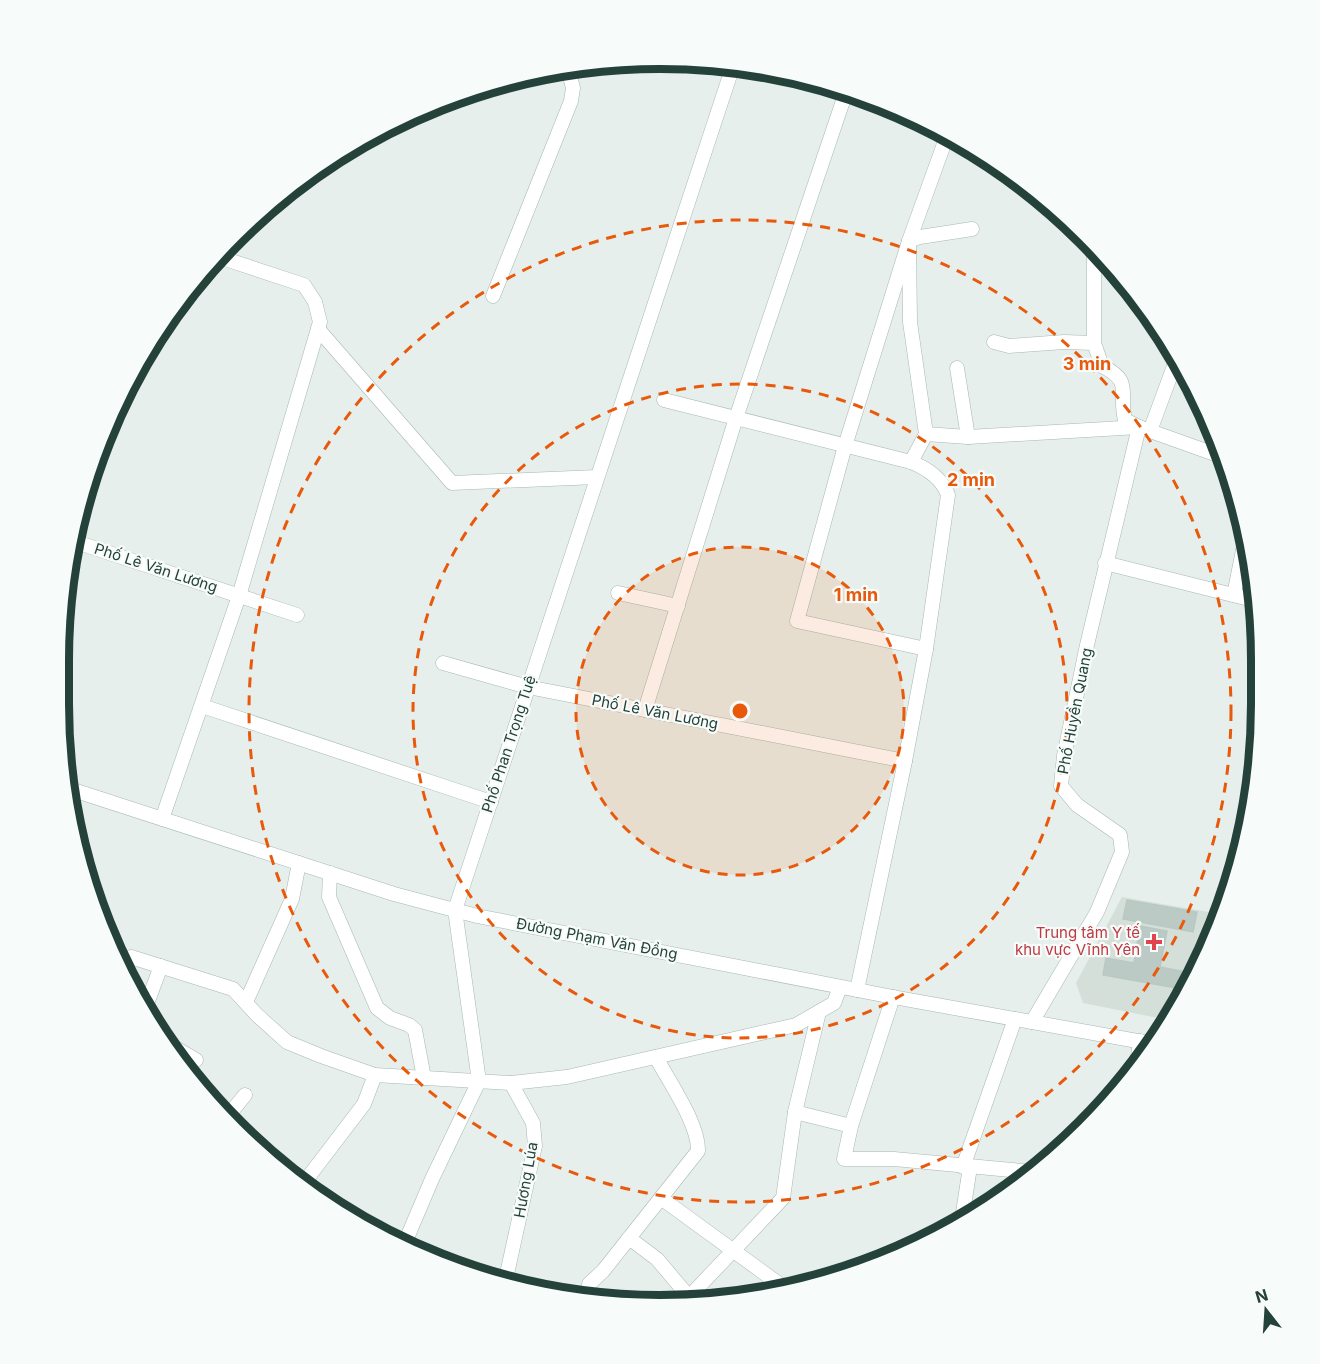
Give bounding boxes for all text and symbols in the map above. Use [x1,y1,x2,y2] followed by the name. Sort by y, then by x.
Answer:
[1063,353,1111,374] text: 3 min
[947,469,995,490] text: 2 min
[92,539,220,596] street label: Phố Lê Văn Lương
[834,584,878,605] text: 1 min
[1053,646,1096,776] street label: Phố Huyền Quang
[477,673,540,815] street label: Phố Phan Trọng Tuệ
[590,690,720,733] street label: Phố Lê Văn Lương
[730,701,750,721] centre of rings
[515,914,679,963] street label: Đường Phạm Văn Đồng
[1015,923,1140,959] place label: Trung tâm Y tế khu vực Vĩnh Yên
[1145,933,1163,951] marker: Trung tâm Y tế khu vực Vĩnh Yên
[509,1140,542,1219] street label: Hương Lúa
[1236,1280,1296,1340] north arrow
[1253,1284,1270,1307] text: N

